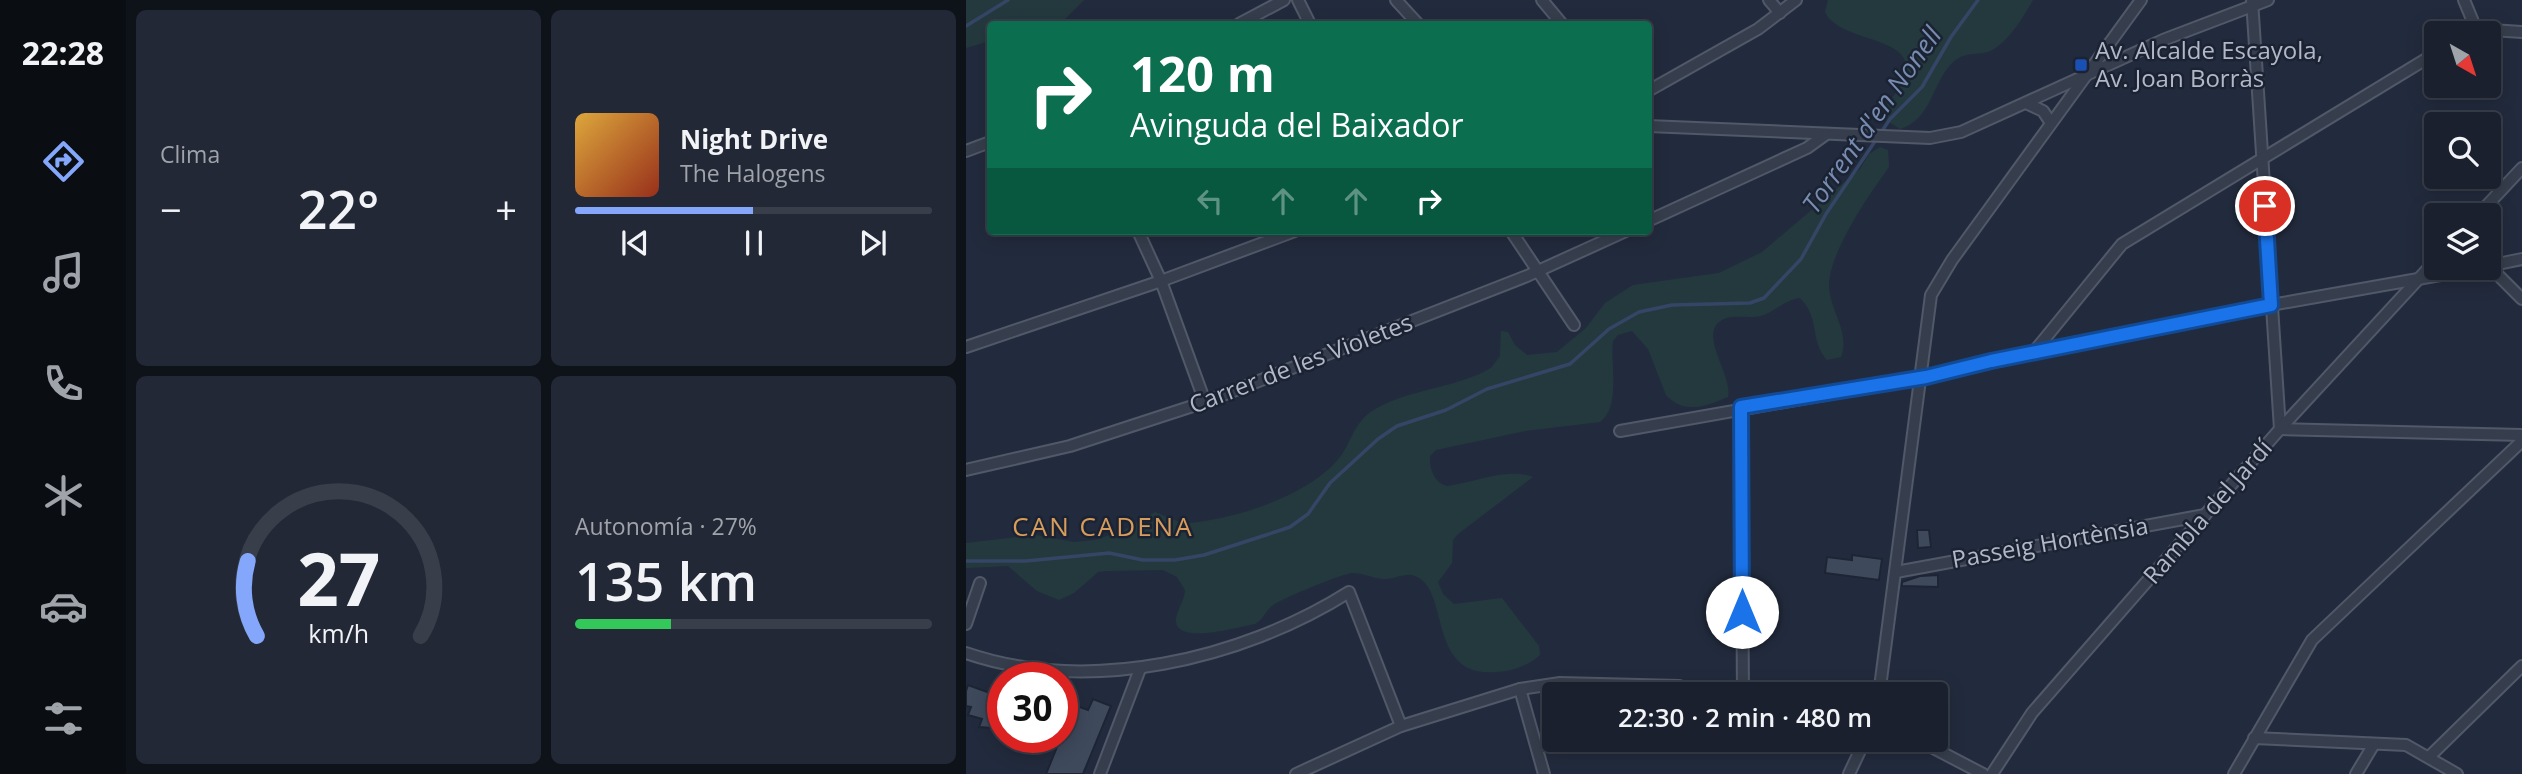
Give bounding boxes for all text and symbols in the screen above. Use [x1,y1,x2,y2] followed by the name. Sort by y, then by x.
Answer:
[1793,18,1950,220] water label: Torrent d'en Nonell
[2424,21,2501,98] north arrow
[2424,21,2501,280] map controls
[22,31,104,74] text: 22:28
[2095,33,2323,94] place label: Av. Alcalde Escayola, Av. Joan Borràs
[1130,40,1275,106] text: 120 m
[1015,49,1106,140] icon: right
[2073,57,2089,73] marker: Av. Alcalde Escayola, Av. Joan Borràs
[1130,103,1464,146] text: Avinguda del Baixador
[2424,112,2501,189] button: search
[680,121,828,157] text: Night Drive
[39,137,88,186] icon: directions
[160,138,220,170] text: Clima
[680,157,826,189] text: The Halogens
[298,173,379,244] text: 22°
[2235,176,2295,236] pin
[1191,182,1229,220] icon: left
[1264,182,1302,220] icon: ahead
[1337,182,1375,220] icon: ahead
[1410,182,1448,220] icon: right
[160,183,182,235] text: −
[495,183,517,235] text: +
[2246,187,2284,225] icon: arrive
[2424,203,2501,280] button: layers
[616,224,654,262] icon: previous
[735,224,773,262] icon: pause
[854,224,892,262] icon: next
[39,248,88,297] icon: music
[1184,305,1417,420] street label: Carrer de les Violetes
[39,359,88,408] icon: phone
[2135,431,2279,590] street label: Rambla del Jardí
[39,471,88,520] icon: climate
[1012,508,1194,544] district label: CAN CADENA
[1949,508,2151,575] street label: Passeig Hortènsia
[575,510,757,542] text: Autonomía · 27%
[297,528,380,627] text: 27
[575,545,757,616] text: 135 km
[1705,575,1779,649] position arrow
[39,582,88,631] icon: car
[308,616,369,650] text: km/h
[987,662,1078,753] speed limit sign: 30
[39,694,88,743] icon: filters
[1618,699,1872,735] text: 22:30 · 2 min · 480 m

